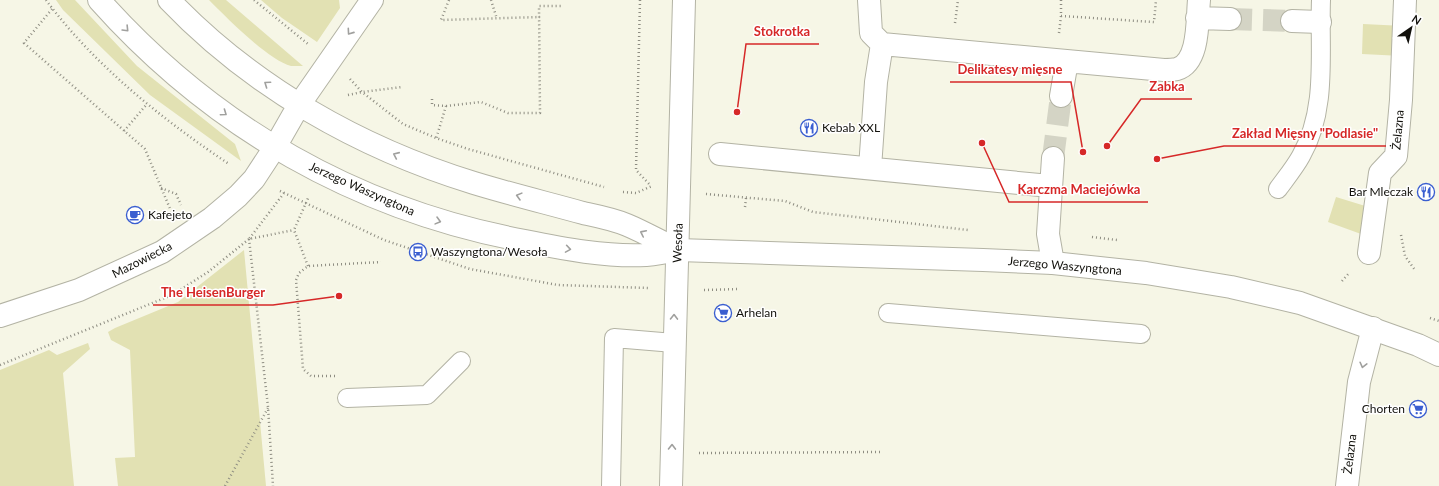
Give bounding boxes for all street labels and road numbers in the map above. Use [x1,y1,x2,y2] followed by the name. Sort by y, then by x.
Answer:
[1388,109,1407,151] street label: Żelazna
[307,158,417,219] street label: Jerzego Waszyngtona
[669,223,686,263] street label: Wesoła
[109,238,174,281] street label: Mazowiecka
[1007,253,1123,278] street label: Jerzego Waszyngtona
[1340,433,1359,475] street label: Żelazna

